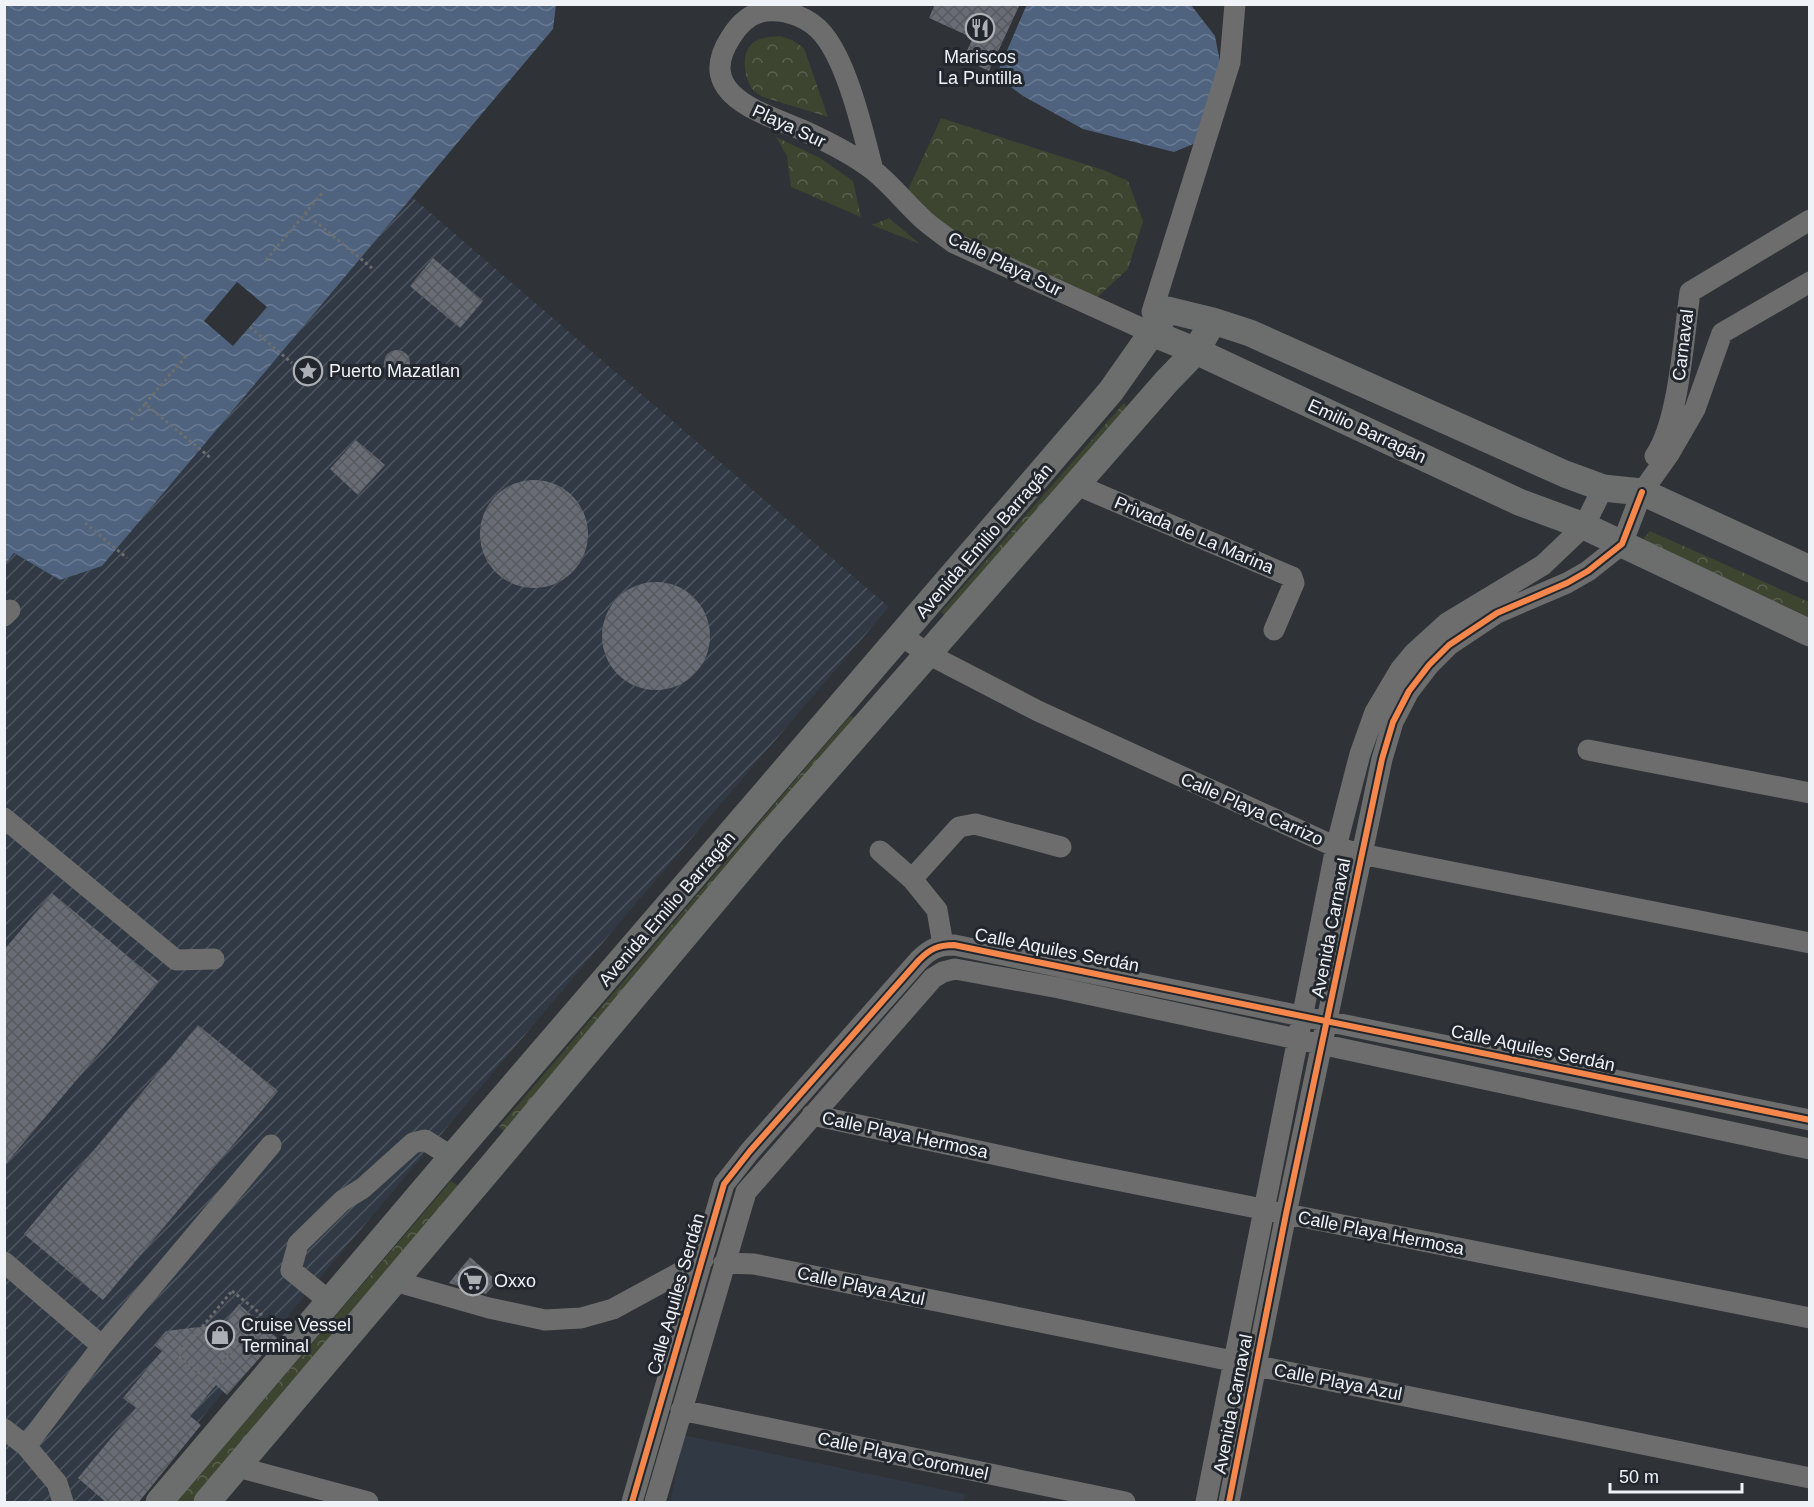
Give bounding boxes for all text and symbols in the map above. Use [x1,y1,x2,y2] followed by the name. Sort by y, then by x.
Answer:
[964,12,996,44] restaurant icon: Mariscos La Puntilla
[938,47,1023,88] place label: Mariscos La Puntilla
[749,100,829,152] street label: Playa Sur
[945,228,1065,300] street label: Calle Playa Sur
[1669,308,1697,382] street label: Carnaval
[292,355,324,387] place icon: Puerto Mazatlan
[329,361,460,381] place label: Puerto Mazatlan
[1305,395,1429,467] street label: Emilio Barragán
[912,460,1056,622] street label: Avenida Emilio Barragán
[1111,492,1278,578] street label: Privada de La Marina
[1178,769,1326,849] street label: Calle Playa Carrizo
[595,828,739,990] street label: Avenida Emilio Barragán
[1308,857,1354,999] street label: Avenida Carnaval
[973,924,1141,976] street label: Calle Aquiles Serdán
[1449,1021,1617,1075] street label: Calle Aquiles Serdán
[820,1108,991,1163] street label: Calle Playa Hermosa
[1296,1207,1467,1259] street label: Calle Playa Hermosa
[643,1211,709,1377] street label: Calle Aquiles Serdán
[795,1263,927,1309] street label: Calle Playa Azul
[457,1265,489,1297] supermarket icon: Oxxo
[494,1271,536,1291] place label: Oxxo
[241,1315,351,1356] place label: Cruise Vessel Terminal
[204,1319,236,1351] shop icon: Cruise Vessel Terminal
[1210,1333,1256,1475] street label: Avenida Carnaval
[1272,1360,1404,1404] street label: Calle Playa Azul
[816,1428,990,1484] street label: Calle Playa Coromuel
[1610,1456,1742,1494] scale bar
[1619,1467,1659,1487] text: 50 m

